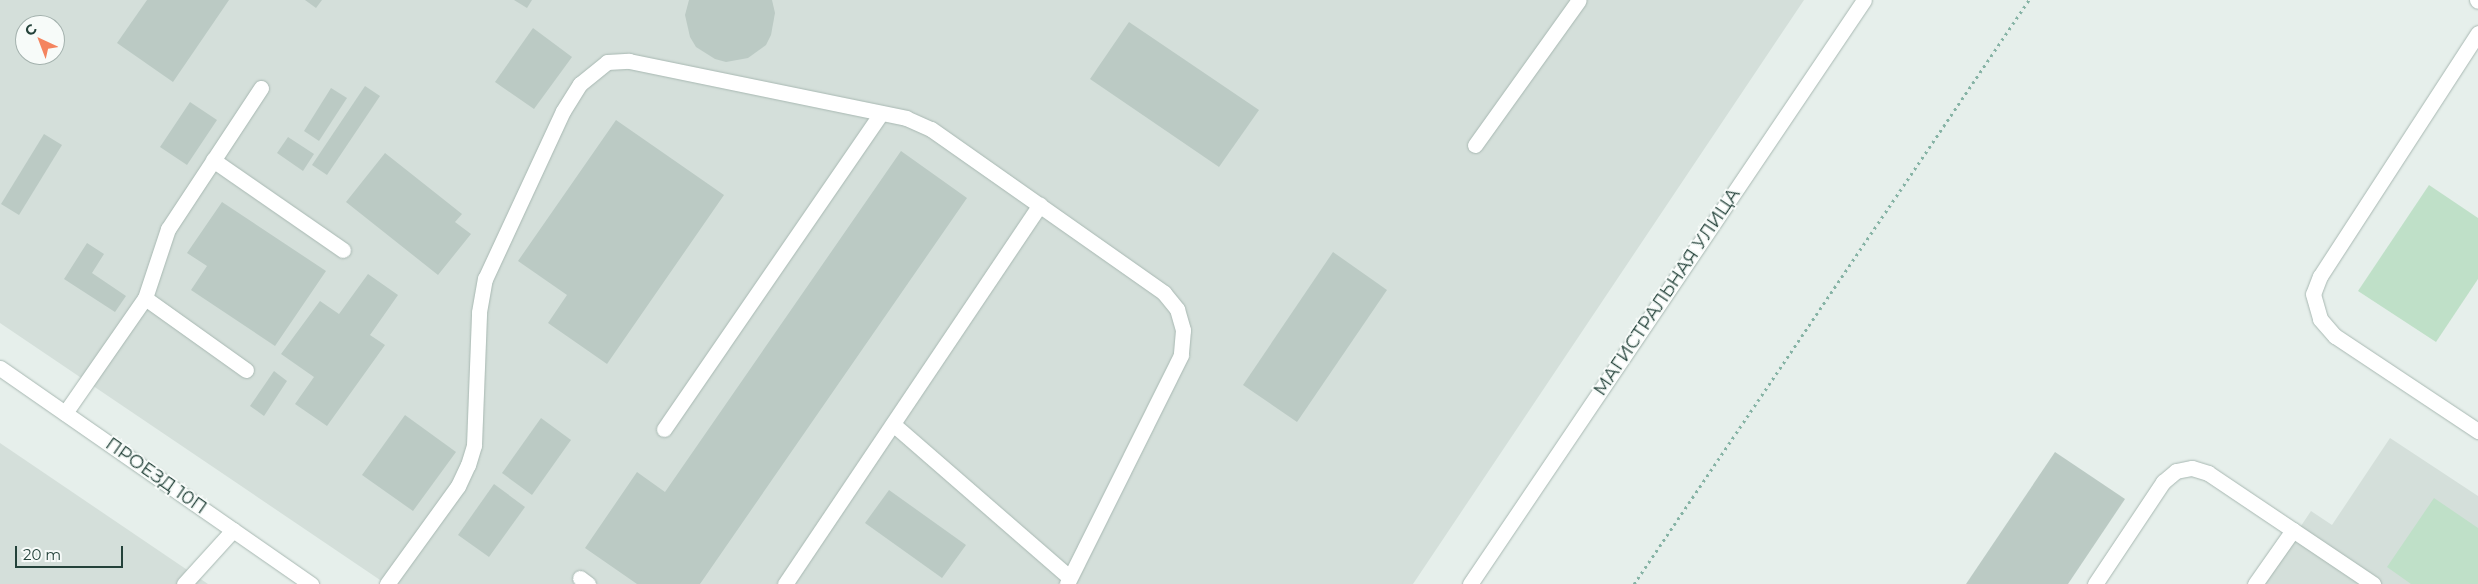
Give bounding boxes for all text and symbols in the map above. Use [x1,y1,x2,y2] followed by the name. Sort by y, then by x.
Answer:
[15,15,65,65] north arrow
[21,20,40,40] text: С
[1589,184,1745,400] street label: МАГИСТРАЛЬНАЯ УЛИЦА
[101,433,211,519] street label: ПРОЕЗД 10П
[18,536,125,568] scale bar
[23,545,61,564] text: 20 m

